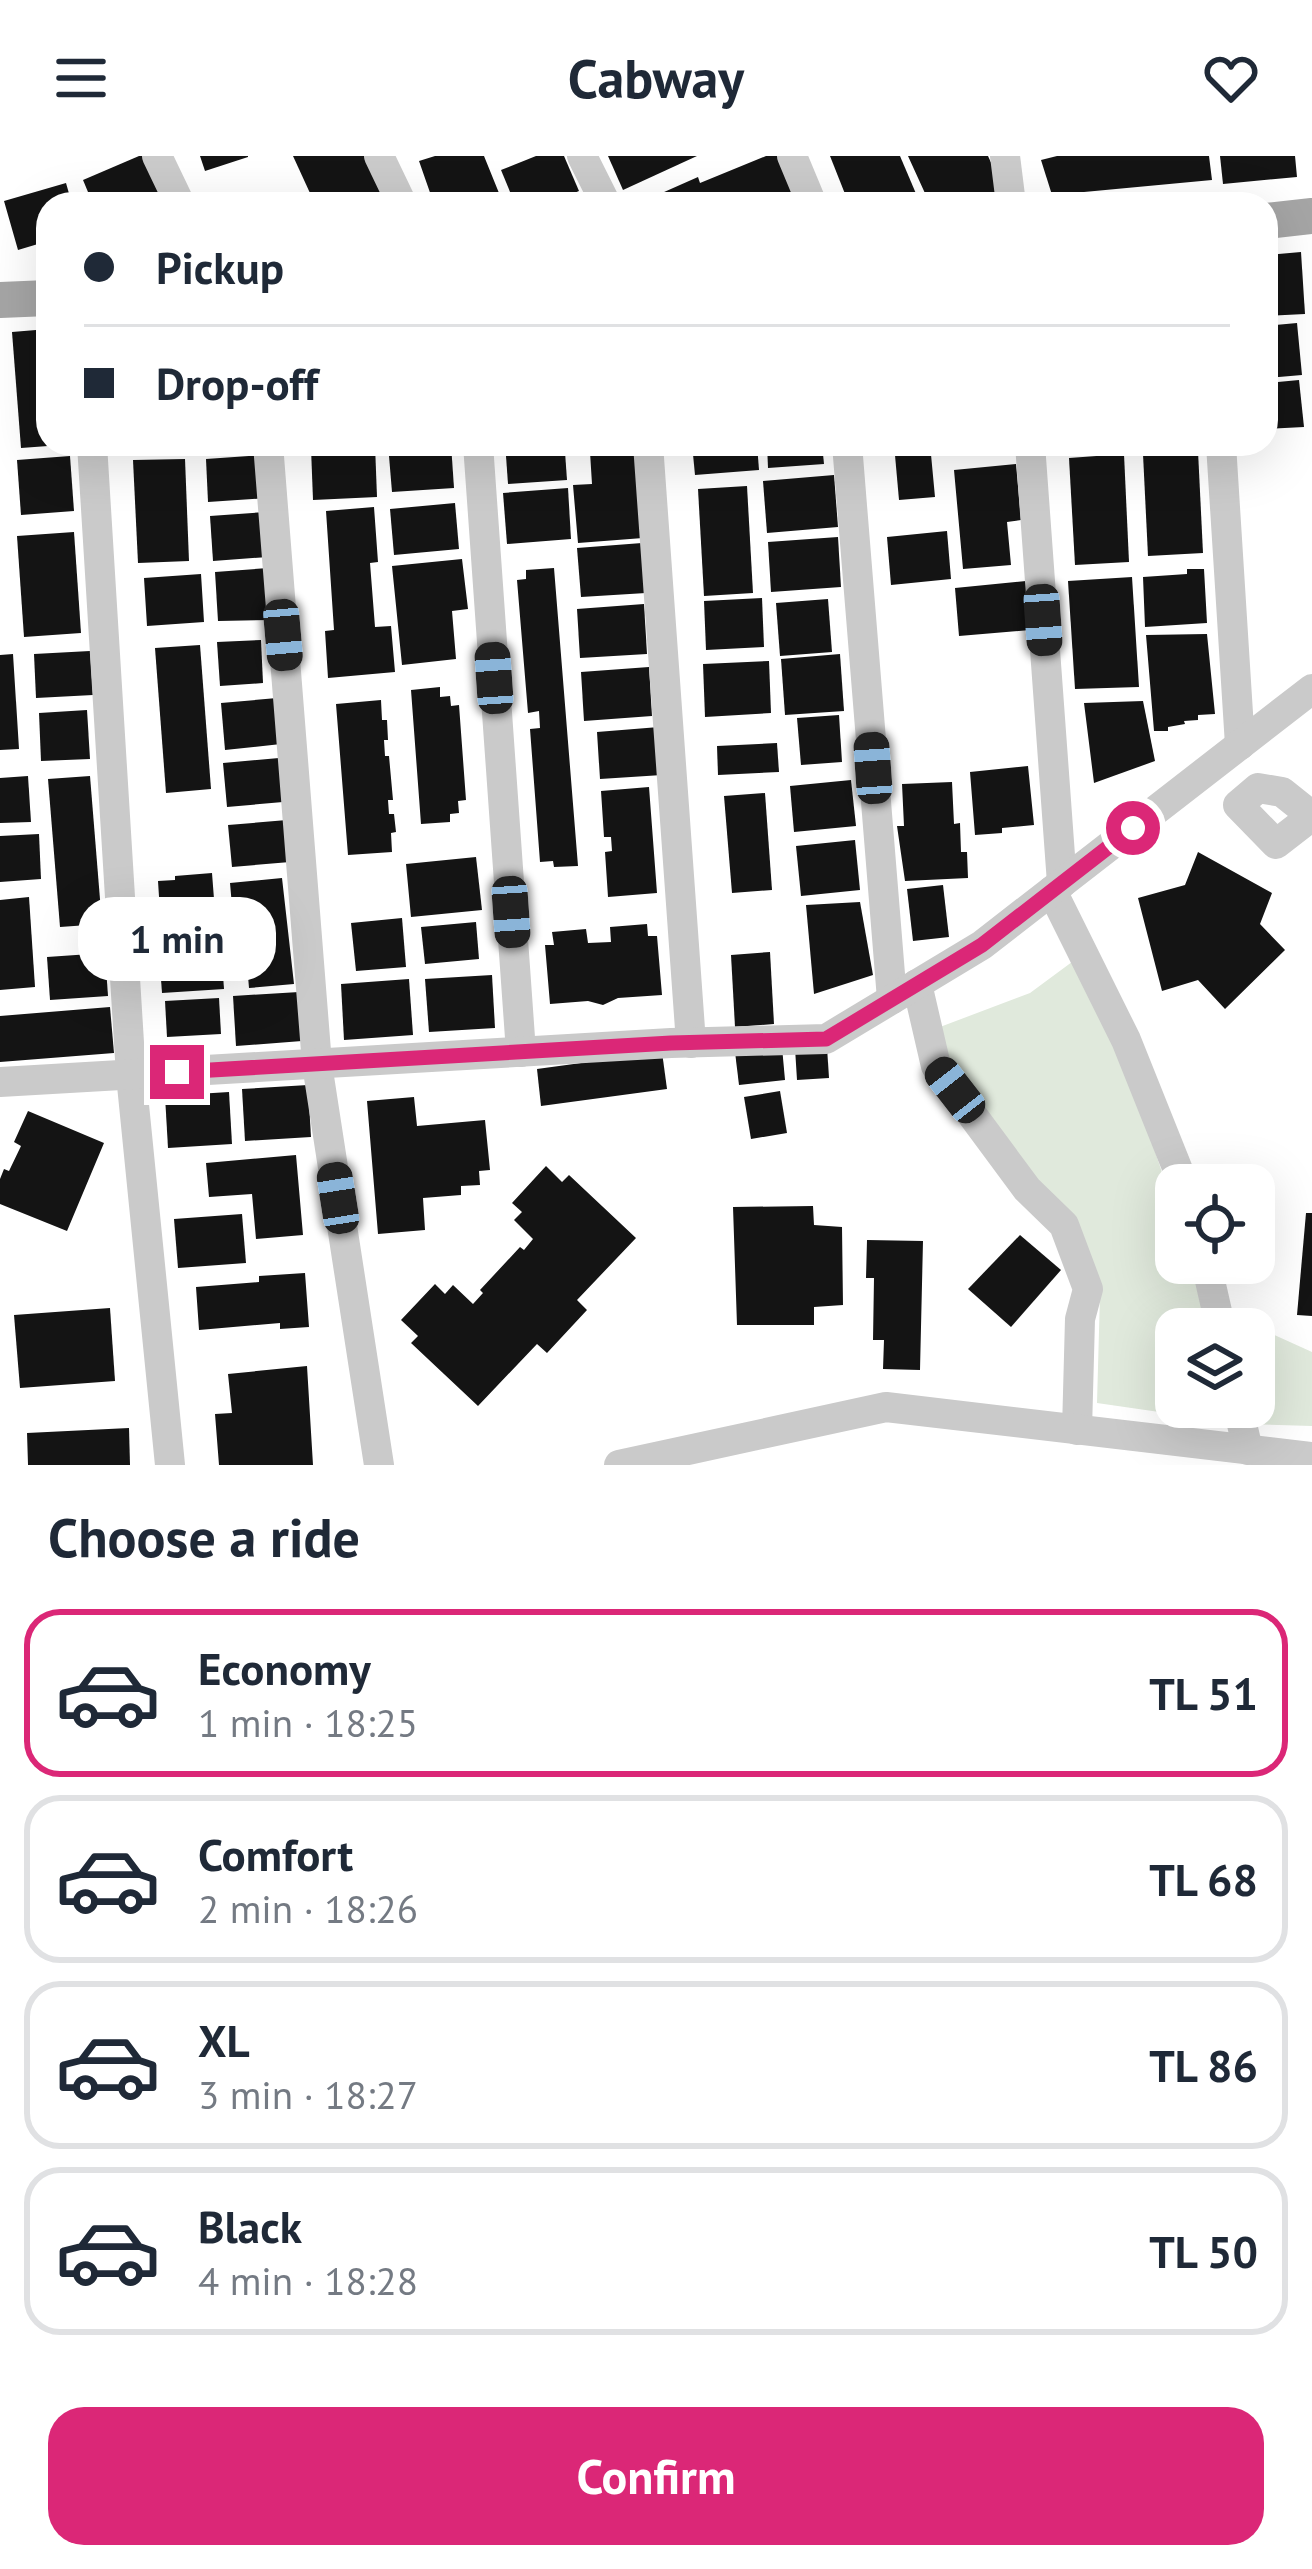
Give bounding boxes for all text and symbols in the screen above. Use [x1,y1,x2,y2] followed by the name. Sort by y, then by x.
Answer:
[568,43,744,113] text: Cabway
[48,45,114,111] icon: menu
[1198,45,1264,111] icon: heart
[156,238,284,296] text: Pickup
[156,354,318,412] text: Drop-off
[1023,583,1063,657] car
[262,598,304,672] car
[474,641,514,715] car
[853,731,893,805] car
[1106,801,1160,855] route start
[491,875,531,949] car
[78,898,276,982] callout: 1 min
[129,913,225,964] text: 1 min
[150,1045,204,1099] route end
[919,1051,991,1129] car
[315,1160,361,1236] car
[1155,1164,1275,1428] map controls
[1155,1164,1275,1284] button: locate
[1155,1308,1275,1428] button: layers
[48,1502,360,1572] text: Choose a ride
[54,1639,162,1747] icon: car
[198,1639,371,1697] text: Economy
[1149,1664,1258,1722] text: TL 51
[198,1697,418,1748] text: 1 min · 18:25
[54,1825,162,1933] icon: car
[198,1825,353,1883] text: Comfort
[1149,1850,1258,1908] text: TL 68
[198,1883,418,1934] text: 2 min · 18:26
[54,2011,162,2119] icon: car
[198,2011,250,2069] text: XL
[1149,2036,1258,2094] text: TL 86
[198,2069,418,2120] text: 3 min · 18:27
[54,2197,162,2305] icon: car
[198,2197,302,2255] text: Black
[1149,2222,1258,2280] text: TL 50
[198,2255,418,2306] text: 4 min · 18:28
[48,2407,1264,2545] button: Confirm

